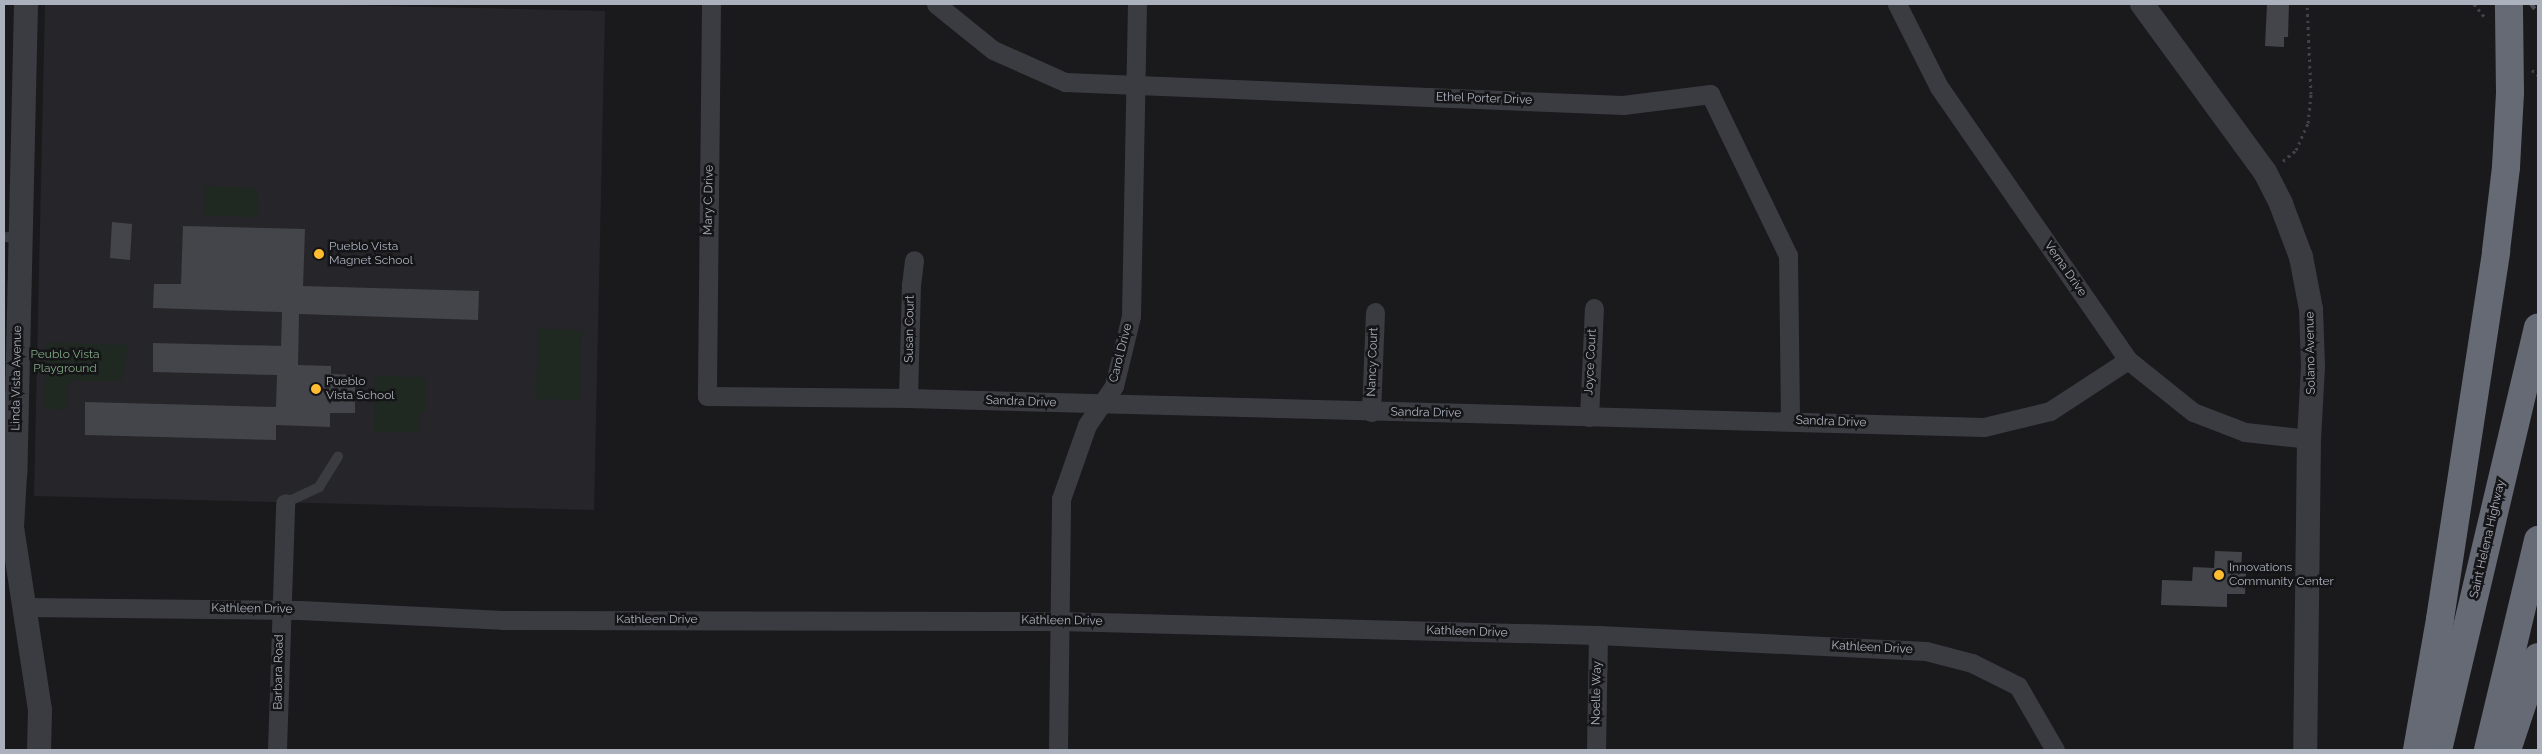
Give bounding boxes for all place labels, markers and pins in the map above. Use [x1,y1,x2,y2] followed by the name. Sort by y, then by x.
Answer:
[329,240,413,268] place label: Pueblo Vista Magnet School
[313,248,325,260] marker: Pueblo Vista Magnet School
[326,375,395,403] place label: Pueblo Vista School
[310,383,322,395] marker: Pueblo Vista School
[2229,561,2334,589] place label: Innovations Community Center
[2213,569,2225,581] marker: Innovations Community Center

